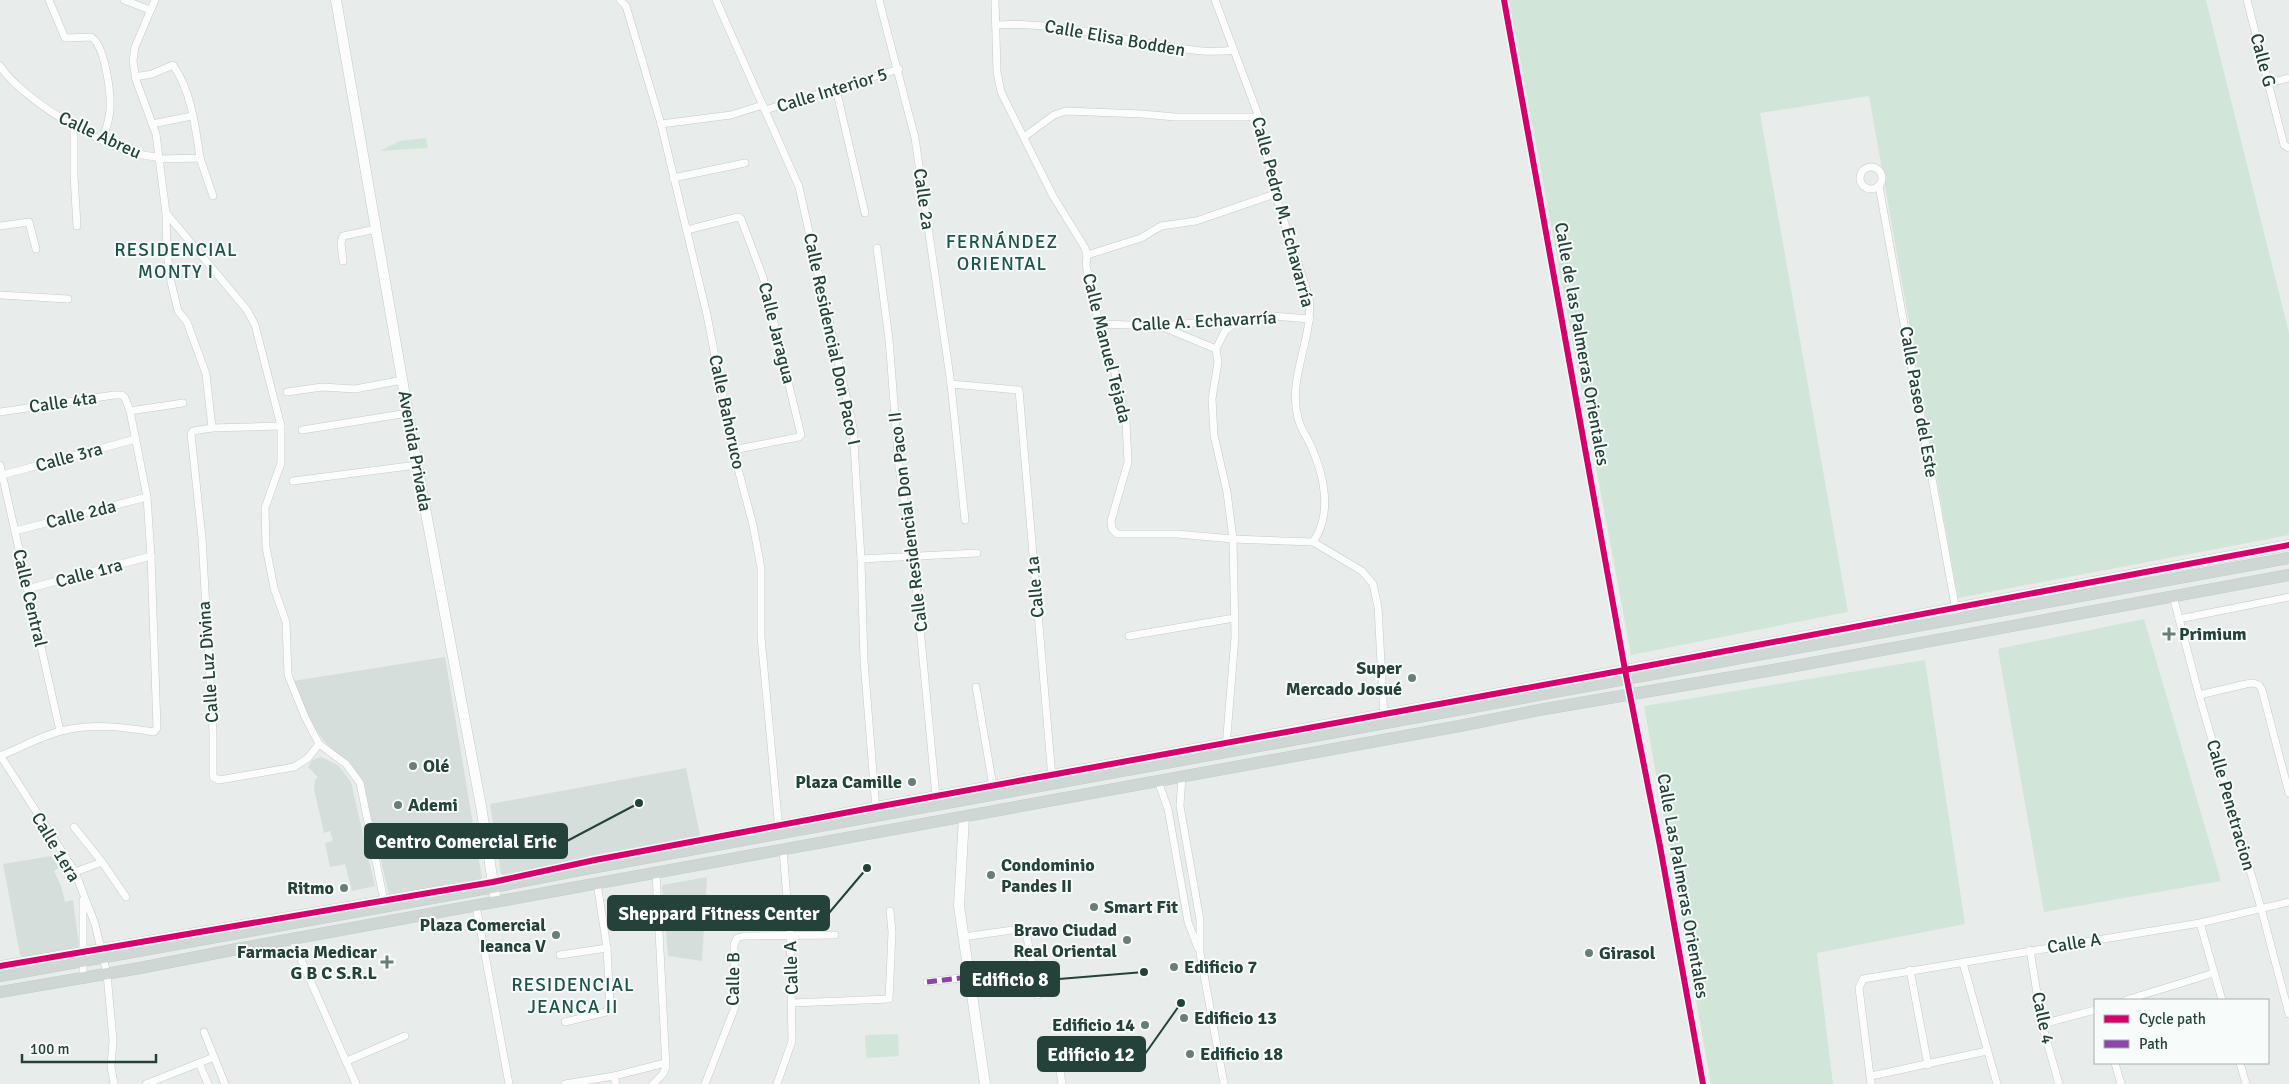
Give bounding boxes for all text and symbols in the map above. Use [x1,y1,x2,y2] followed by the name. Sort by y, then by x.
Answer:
[1043,15,1187,61] street label: Calle Elisa Bodden
[2245,31,2281,89] street label: Calle G
[774,63,890,117] street label: Calle Interior 5
[55,106,145,164] street label: Calle Abreu
[1247,114,1319,310] street label: Calle Pedro M. Echavarría
[909,167,939,231] street label: Calle 2a
[1550,221,1614,468] street label: Calle de las Palmeras Orientales
[946,230,1058,276] district label: FERNÁNDEZ ORIENTAL
[799,231,865,447] street label: Calle Residencial Don Paco I
[114,238,238,284] district label: RESIDENCIAL MONTY I
[1078,271,1136,425] street label: Calle Manuel Tejada
[754,280,800,386] street label: Calle Jaragua
[1131,306,1277,336] street label: Calle A. Echavarría
[1895,325,1943,479] street label: Calle Paseo del Este
[704,353,750,471] street label: Calle Bahoruco
[28,386,98,418] street label: Calle 4ta
[394,389,436,513] street label: Avenida Privada
[884,411,932,633] street label: Calle Residencial Don Paco II
[33,438,105,476] street label: Calle 3ra
[44,495,118,533] street label: Calle 2da
[8,547,52,649] street label: Calle Central
[53,554,125,592] street label: Calle 1ra
[1021,555,1049,619] street label: Calle 1a
[193,600,223,724] street label: Calle Luz Divina
[2179,623,2247,645] place label: Primium
[2163,628,2175,640] marker: Primium
[1286,657,1403,700] place label: Super Mercado Josué
[1406,672,1418,684] marker: Super Mercado Josué
[2202,737,2260,873] street label: Calle Penetracion
[423,755,449,777] place label: Olé
[407,760,419,772] marker: Olé
[795,771,902,793] place label: Plaza Camille
[1652,772,1714,1000] street label: Calle Las Palmeras Orientales
[906,776,918,788] marker: Plaza Camille
[408,794,458,816] place label: Ademi
[392,799,404,811] marker: Ademi
[27,808,85,886] street label: Calle 1era
[365,824,567,858] callout: Centro Comercial Eric
[375,830,557,854] text: Centro Comercial Eric
[1001,854,1095,897] place label: Condominio Pandes II
[985,869,997,881] marker: Condominio Pandes II
[287,877,334,899] place label: Ritmo
[338,882,350,894] marker: Ritmo
[608,896,829,930] callout: Sheppard Fitness Center
[1104,896,1178,918] place label: Smart Fit
[1088,901,1100,913] marker: Smart Fit
[618,902,820,926] text: Sheppard Fitness Center
[420,914,546,957] place label: Plaza Comercial Ieanca V
[1013,919,1117,962] place label: Bravo Ciudad Real Oriental
[2046,928,2102,958] street label: Calle A
[550,929,562,941] marker: Plaza Comercial Ieanca V
[1121,934,1133,946] marker: Bravo Ciudad Real Oriental
[237,941,378,984] place label: Farmacia Medicar G B C S.R.L
[779,941,803,995] street label: Calle A
[1599,942,1656,964] place label: Girasol
[1583,947,1595,959] marker: Girasol
[722,952,744,1006] street label: Calle B
[381,956,393,968] marker: Farmacia Medicar G B C S.R.L
[1184,956,1257,978] place label: Edificio 7
[1168,961,1180,973] marker: Edificio 7
[961,962,1059,996] callout: Edificio 8
[971,968,1049,992] text: Edificio 8
[511,973,635,1019] district label: RESIDENCIAL JEANCA II
[2027,990,2059,1046] street label: Calle 4
[2094,999,2269,1064] legend
[1194,1007,1277,1029] place label: Edificio 13
[2139,1010,2206,1028] text: Cycle path
[1178,1012,1190,1024] marker: Edificio 13
[1052,1014,1135,1036] place label: Edificio 14
[1139,1019,1151,1031] marker: Edificio 14
[22,1032,156,1064] scale bar
[2139,1035,2168,1053] text: Path
[1038,1037,1145,1071] callout: Edificio 12
[30,1040,70,1058] text: 100 m
[1047,1043,1135,1067] text: Edificio 12
[1200,1043,1283,1065] place label: Edificio 18
[1184,1048,1196,1060] marker: Edificio 18

